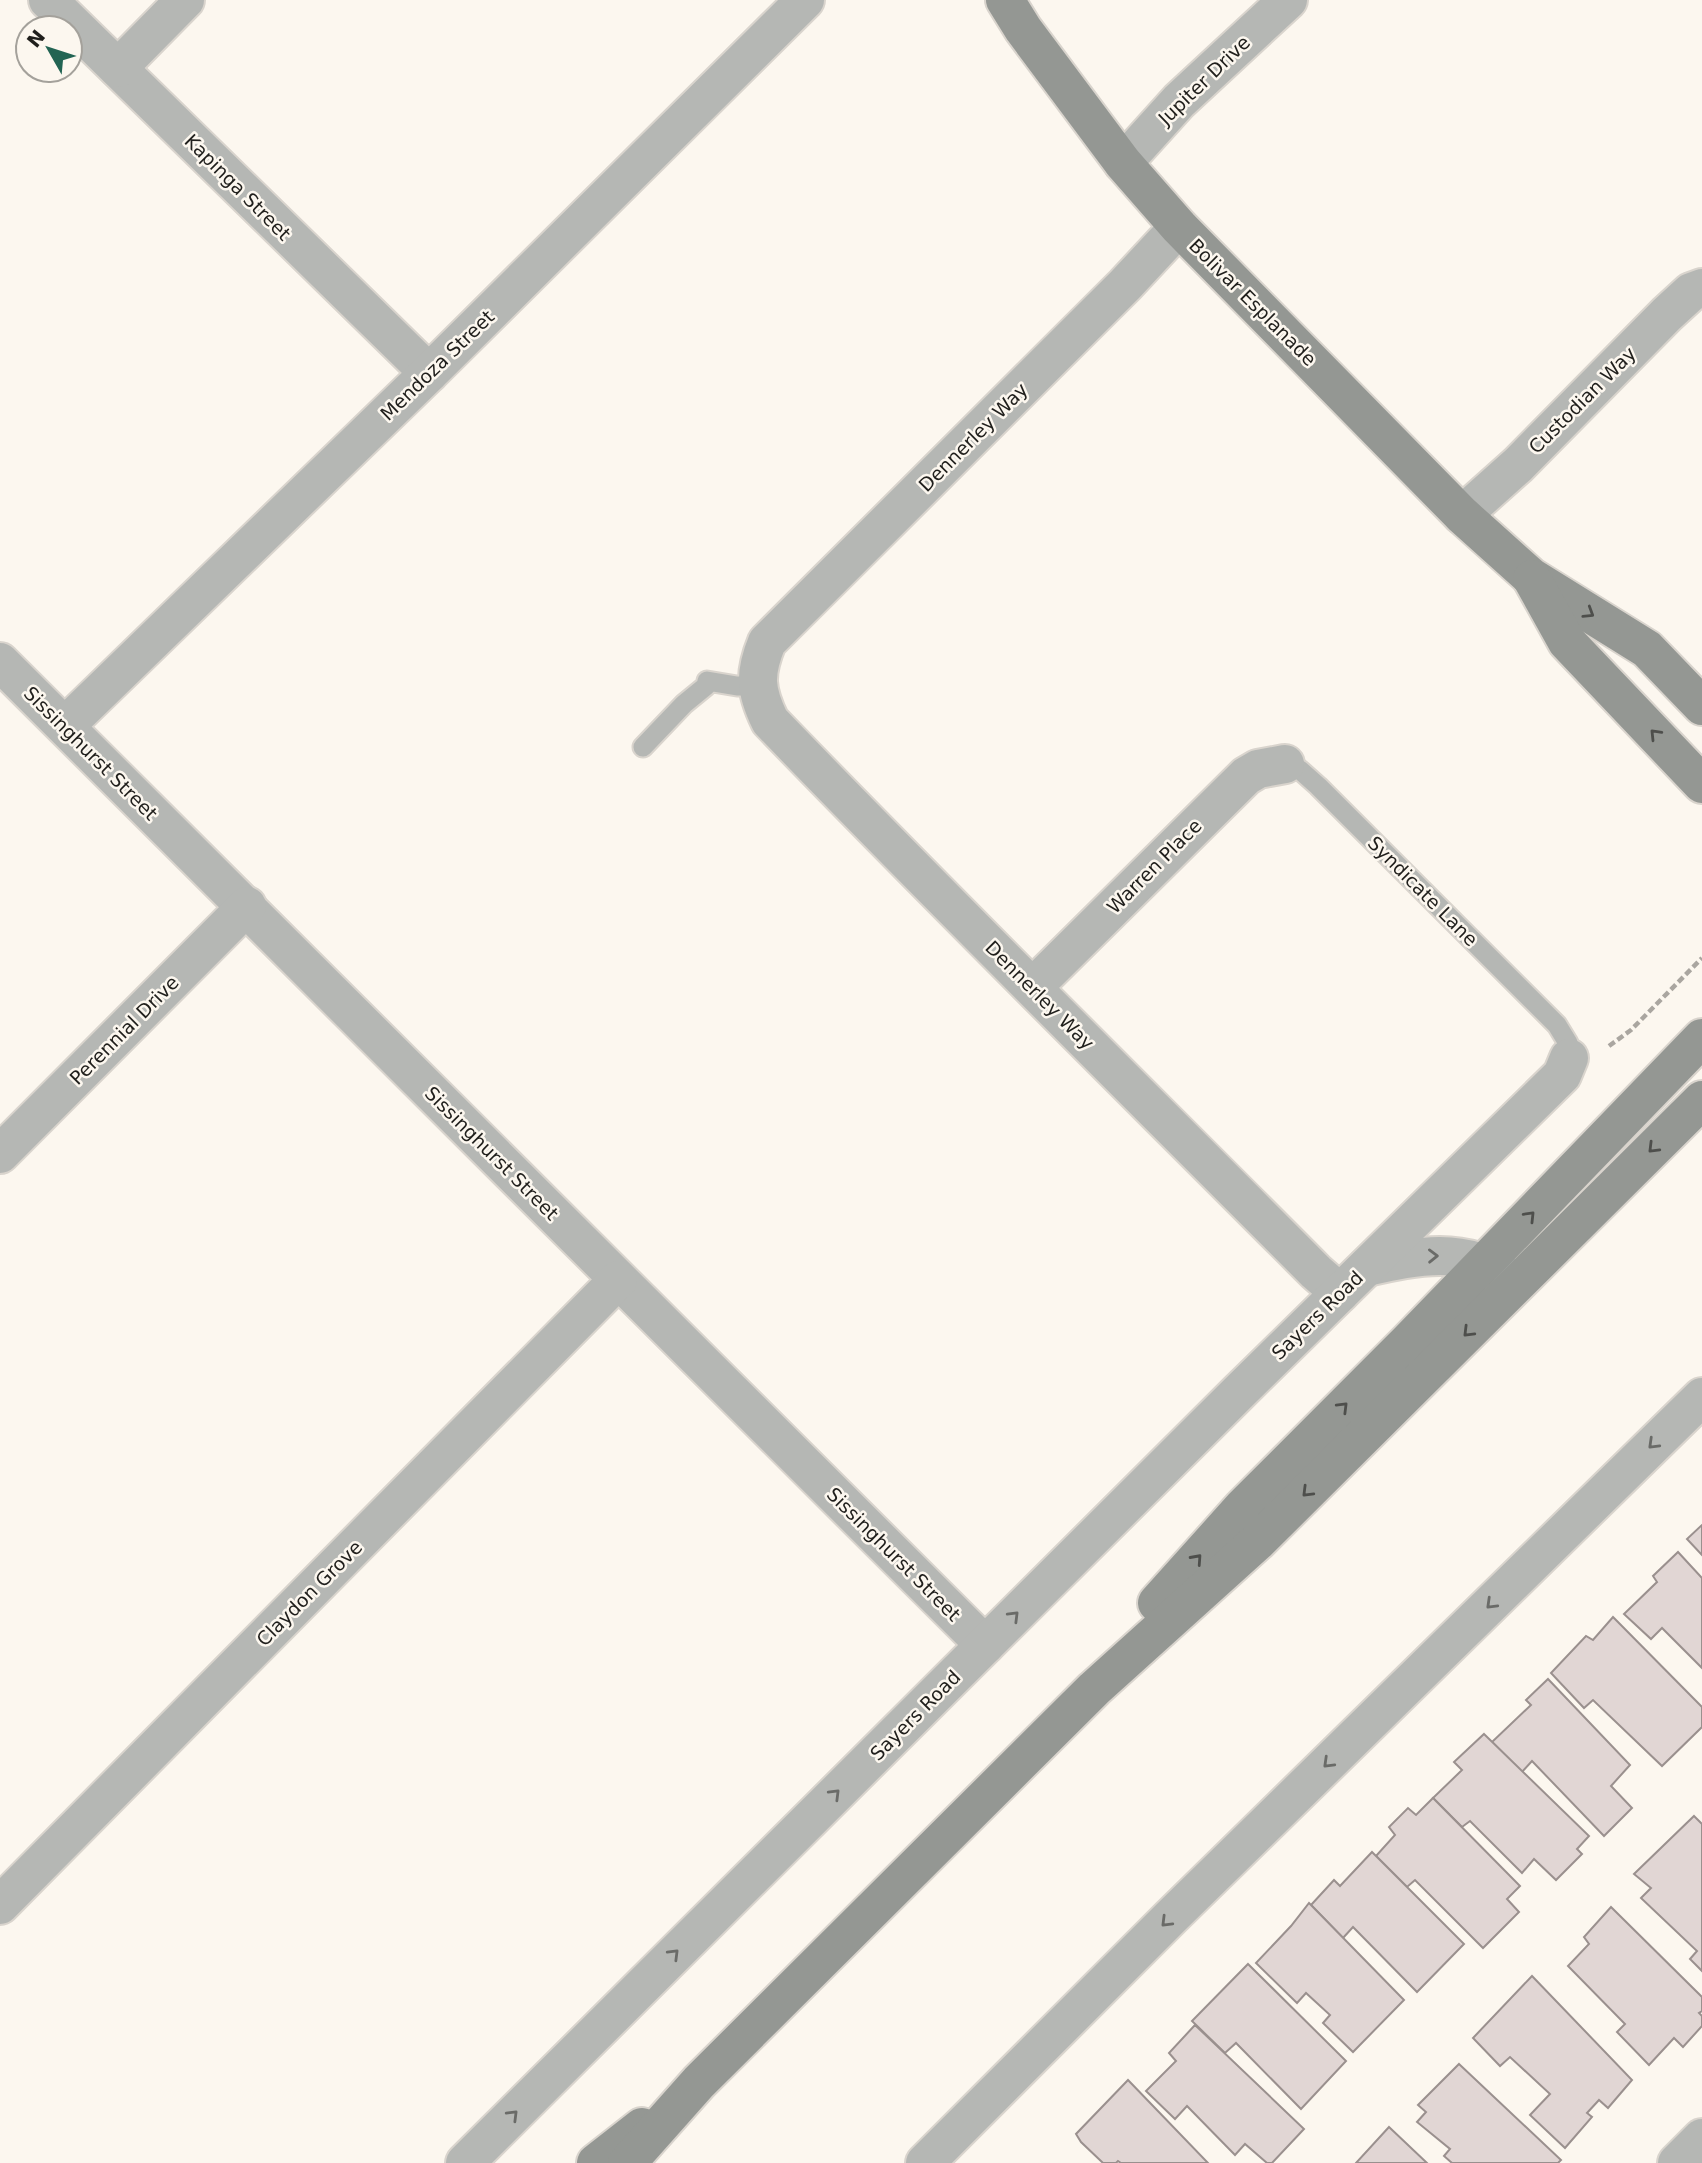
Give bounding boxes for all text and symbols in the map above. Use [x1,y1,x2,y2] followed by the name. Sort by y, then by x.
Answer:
[14,14,84,84] north arrow
[22,25,49,51] text: N
[1153,31,1254,130] street label: Jupiter Drive
[180,129,296,245] street label: Kapinga Street
[1185,234,1321,370] street label: Bolivar Esplanade
[376,305,498,425] street label: Mendoza Street
[1524,342,1640,458] street label: Custodian Way
[914,378,1032,496] street label: Dennerley Way
[1581,604,1594,617] one-way arrow
[20,682,162,824] street label: Sissinghurst Street
[1651,729,1664,742] one-way arrow
[1102,814,1206,918] street label: Warren Place
[1364,832,1482,950] street label: Syndicate Lane
[981,936,1099,1054] street label: Dennerley Way
[65,971,183,1089] street label: Perennial Drive
[421,1082,563,1224] street label: Sissinghurst Street
[1649,1139,1662,1152] one-way arrow
[1522,1211,1535,1224] one-way arrow
[1428,1248,1439,1263] one-way arrow
[1267,1266,1367,1364] street label: Sayers Road
[1463,1323,1476,1336] one-way arrow
[1335,1403,1348,1416] one-way arrow
[1649,1436,1662,1449] one-way arrow
[823,1483,965,1625] street label: Sissinghurst Street
[1302,1484,1315,1497] one-way arrow
[252,1536,366,1650] street label: Claydon Grove
[1189,1554,1201,1567] one-way arrow
[1486,1595,1499,1608] one-way arrow
[1006,1612,1018,1624] one-way arrow
[865,1665,965,1765] street label: Sayers Road
[1324,1754,1337,1767] one-way arrow
[827,1789,840,1802] one-way arrow
[1161,1914,1174,1927] one-way arrow
[666,1950,679,1963] one-way arrow
[505,2110,518,2123] one-way arrow

